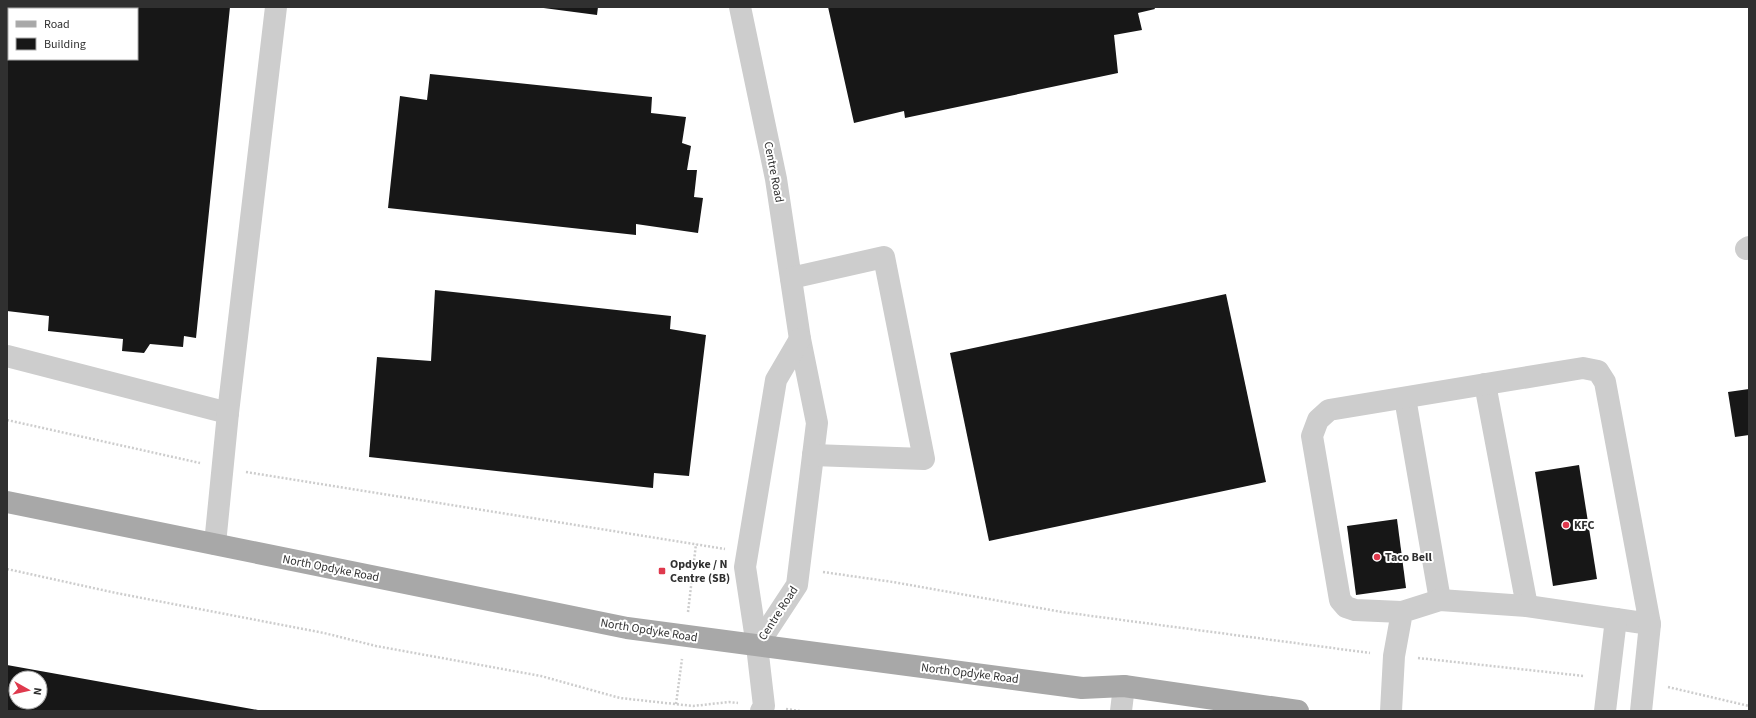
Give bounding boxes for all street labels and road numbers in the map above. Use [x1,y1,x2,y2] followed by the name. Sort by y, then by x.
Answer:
[759,140,788,204] street label: Centre Road
[281,551,381,586] street label: North Opdyke Road
[755,583,802,644] street label: Centre Road
[599,614,699,647] street label: North Opdyke Road
[920,659,1020,688] street label: North Opdyke Road

